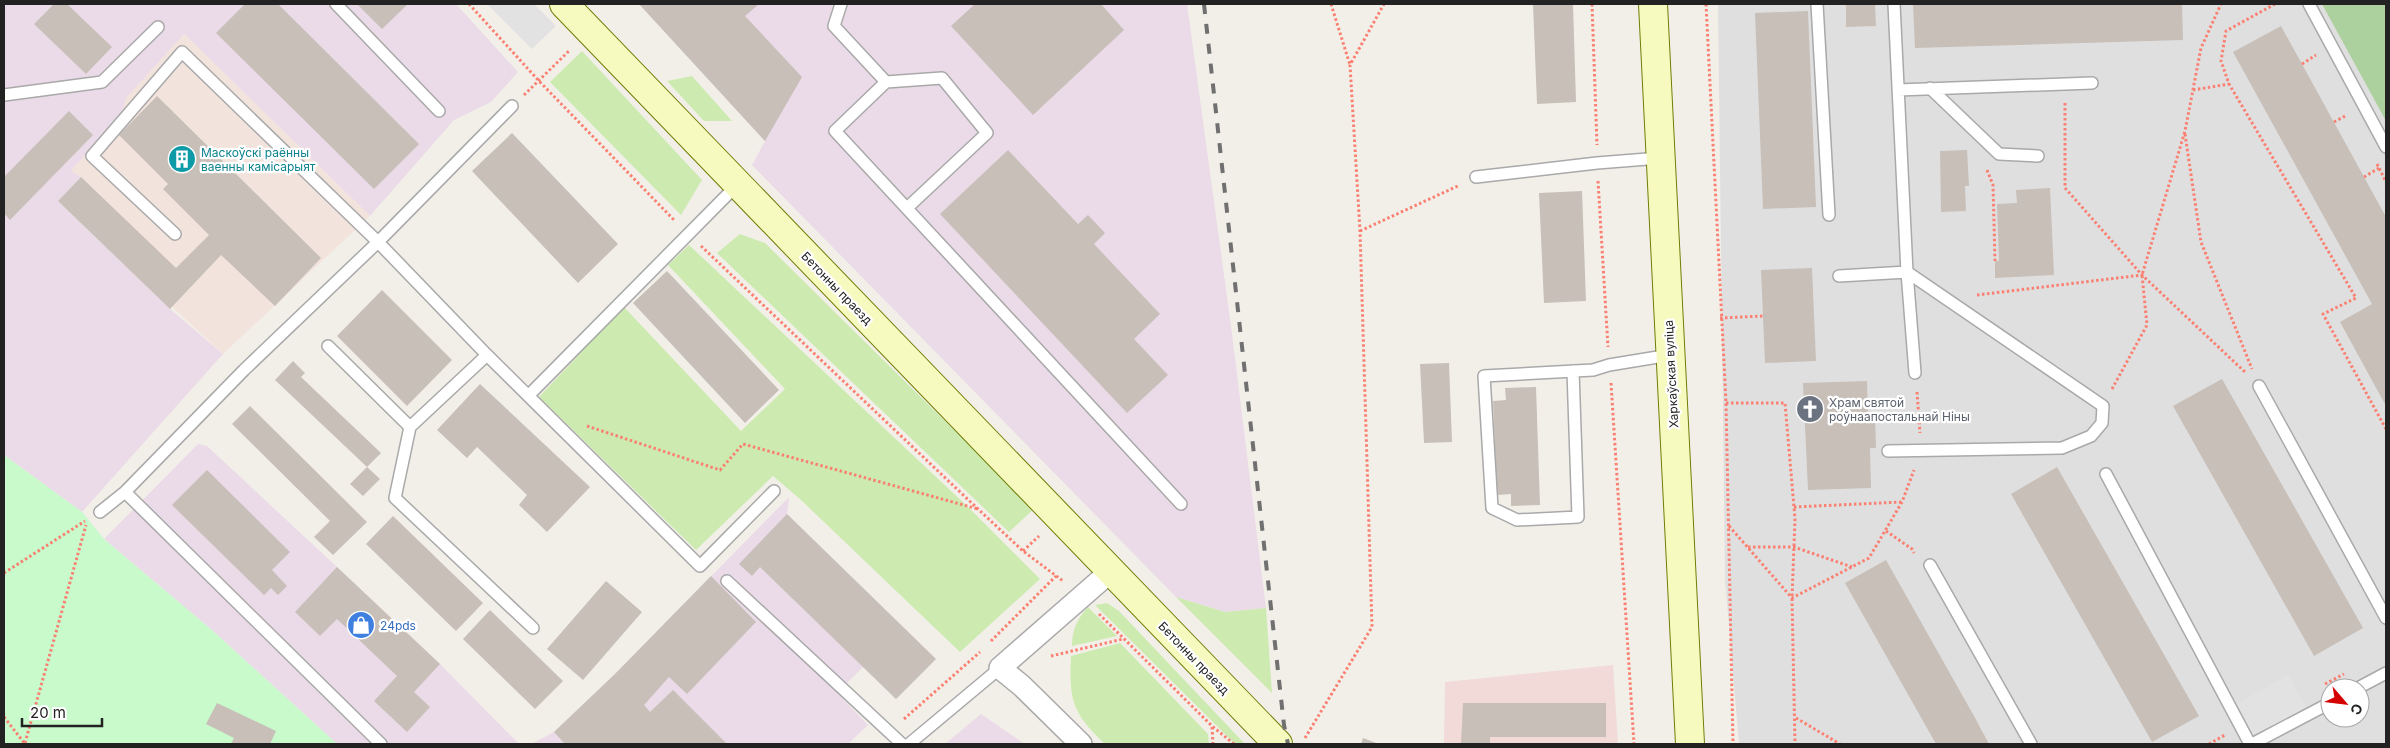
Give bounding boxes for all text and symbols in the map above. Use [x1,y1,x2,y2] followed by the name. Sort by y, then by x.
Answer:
[167,144,197,174] building icon: Маскоўскі раённы ваенны камісарыят
[201,145,316,174] place label: Маскоўскі раённы ваенны камісарыят
[798,248,876,328] street label: Бетонны праезд
[1661,320,1681,428] street label: Харкаўская вуліца
[1795,394,1825,424] church icon: Храм святой роўнаапостальнай Ніны
[1829,395,1970,424] place label: Храм святой роўнаапостальнай Ніны
[346,610,376,640] shop icon: 24pds
[380,618,416,633] place label: 24pds
[1155,618,1233,698] street label: Бетонны праезд
[2320,678,2370,728] north arrow
[22,696,102,728] scale bar
[2347,701,2367,718] text: С
[30,703,66,722] text: 20 m

